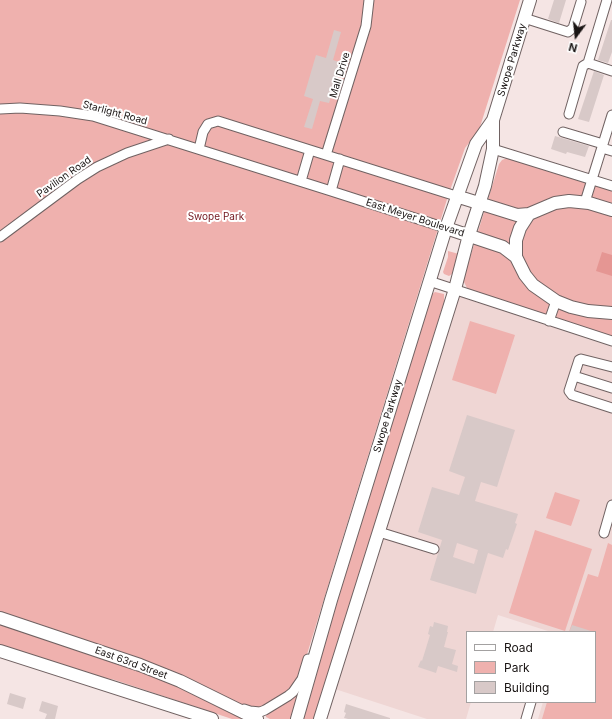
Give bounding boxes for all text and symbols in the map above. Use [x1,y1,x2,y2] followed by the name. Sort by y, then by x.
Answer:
[556,16,596,56] north arrow
[495,22,529,98] street label: Swope Parkway
[567,40,579,55] text: N
[327,51,353,99] street label: Mall Drive
[81,99,149,127] street label: Starlight Road
[35,154,93,200] street label: Pavilion Road
[364,196,466,240] street label: East Meyer Boulevard
[188,211,244,223] park label: Swope Park
[371,378,405,454] street label: Swope Parkway
[466,631,596,703] legend
[504,640,533,655] text: Road
[93,644,169,682] street label: East 63rd Street
[504,660,530,675] text: Park
[504,680,549,695] text: Building

